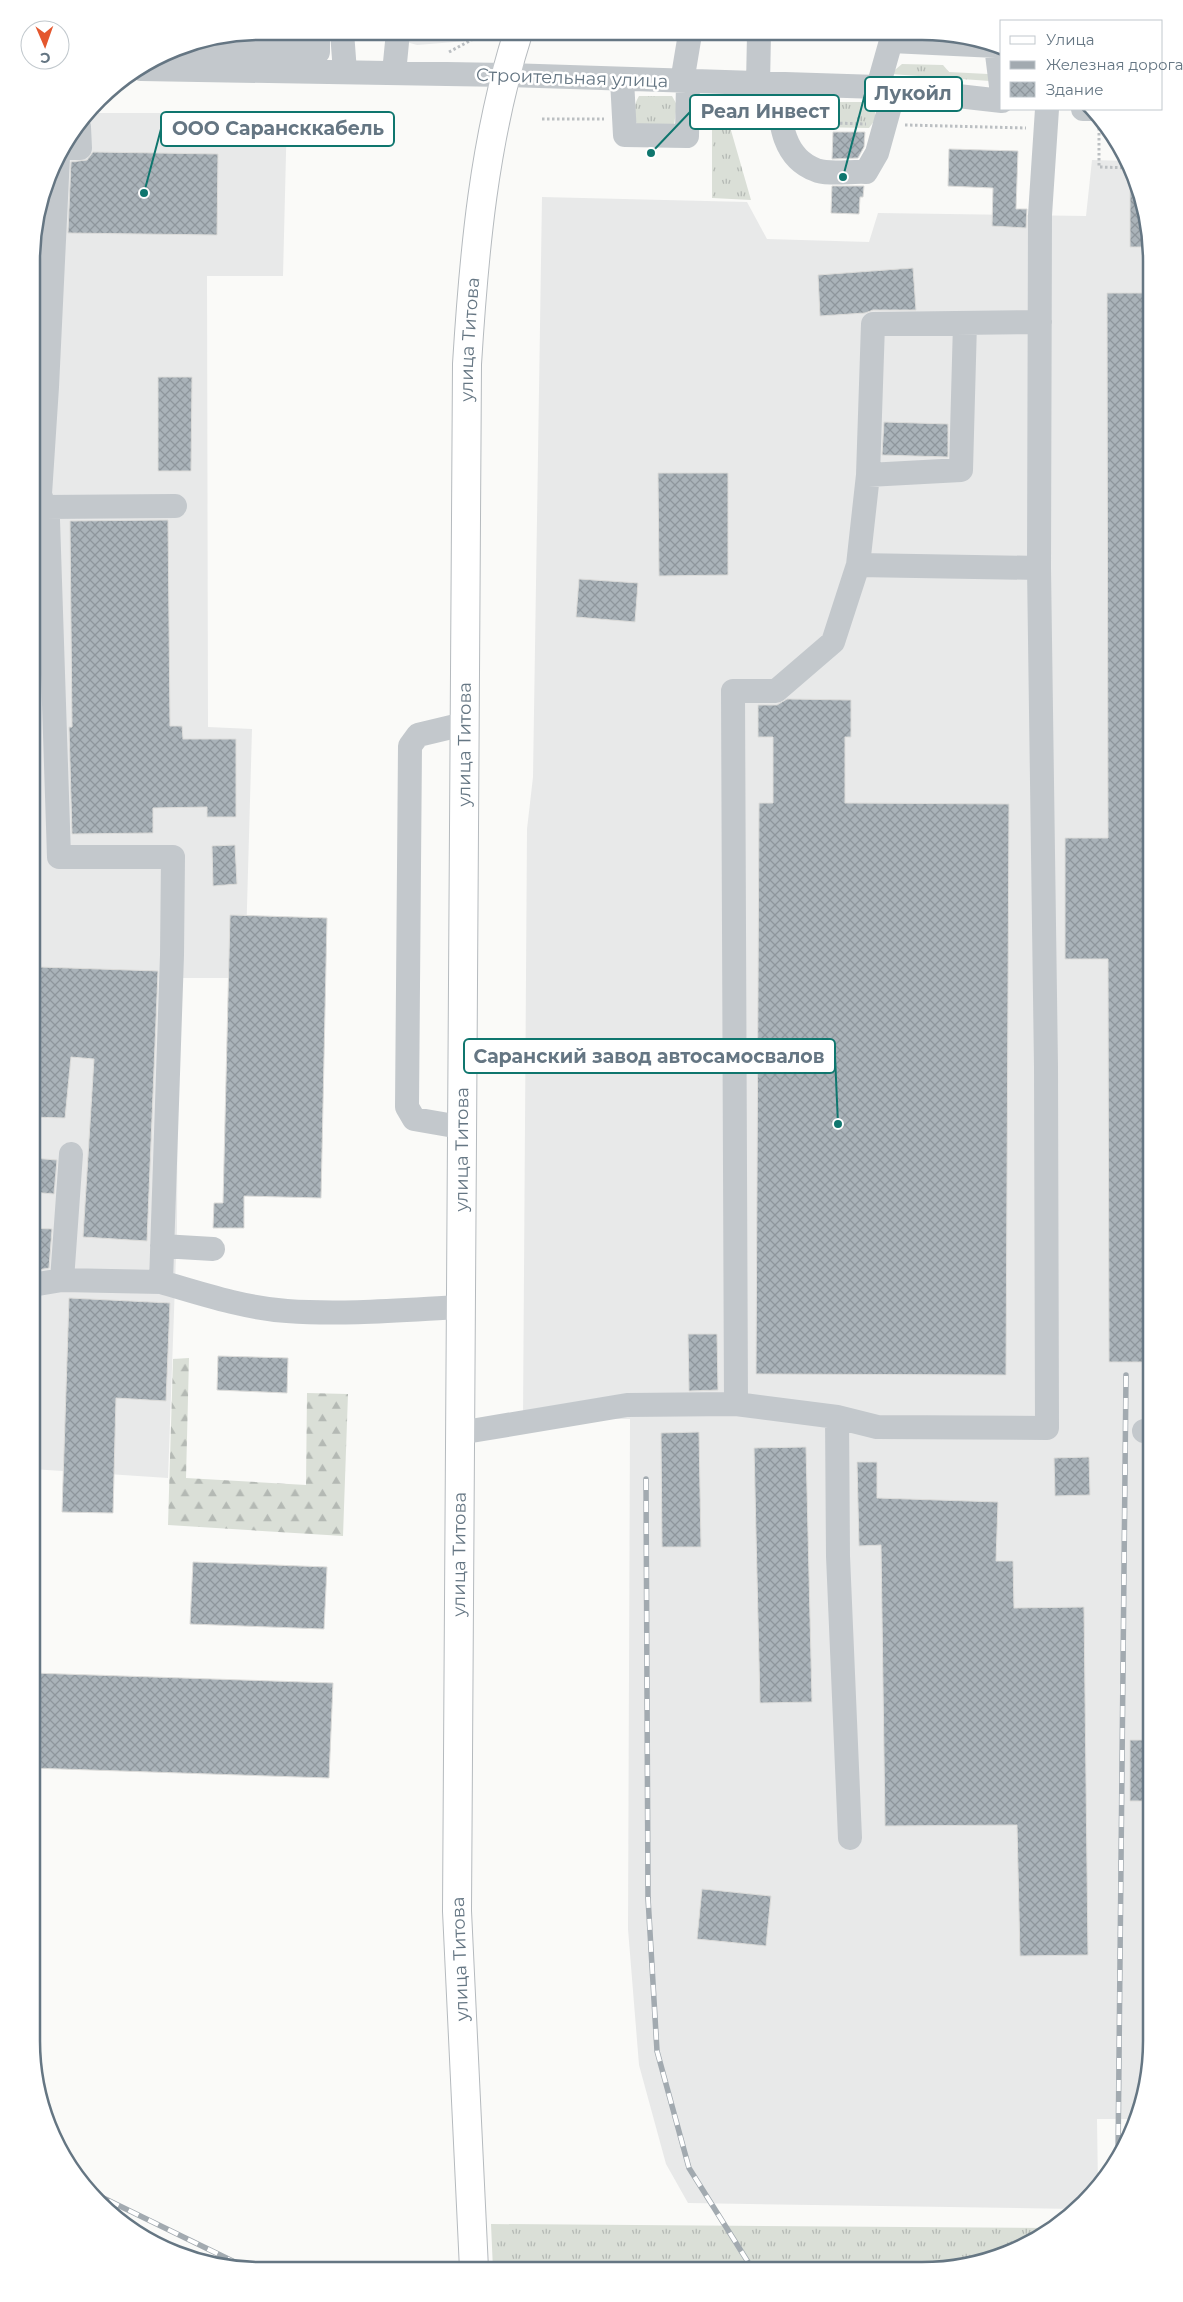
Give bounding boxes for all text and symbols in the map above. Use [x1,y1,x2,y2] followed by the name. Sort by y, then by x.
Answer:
[20,20,70,70] north arrow
[1000,20,1163,110] legend
[1046,30,1094,49] text: Улица
[40,49,51,67] text: С
[1046,55,1183,74] text: Железная дорога
[476,64,668,92] street label: Строительная улица
[865,77,962,111] callout: Лукойл
[1046,80,1104,99] text: Здание
[874,82,952,105] text: Лукойл
[690,95,839,129] callout: Реал Инвест
[700,100,830,123] text: Реал Инвест
[161,112,394,146] callout: ООО Сарансккабель
[172,117,385,140] text: ООО Сарансккабель
[456,276,484,403] street label: улица Титова
[453,682,476,808] street label: улица Титова
[464,1039,835,1073] callout: Саранский завод автосамосвалов
[473,1045,825,1068] text: Саранский завод автосамосвалов
[451,1087,473,1213] street label: улица Титова
[448,1492,471,1618] street label: улица Титова
[447,1896,473,2023] street label: улица Титова

